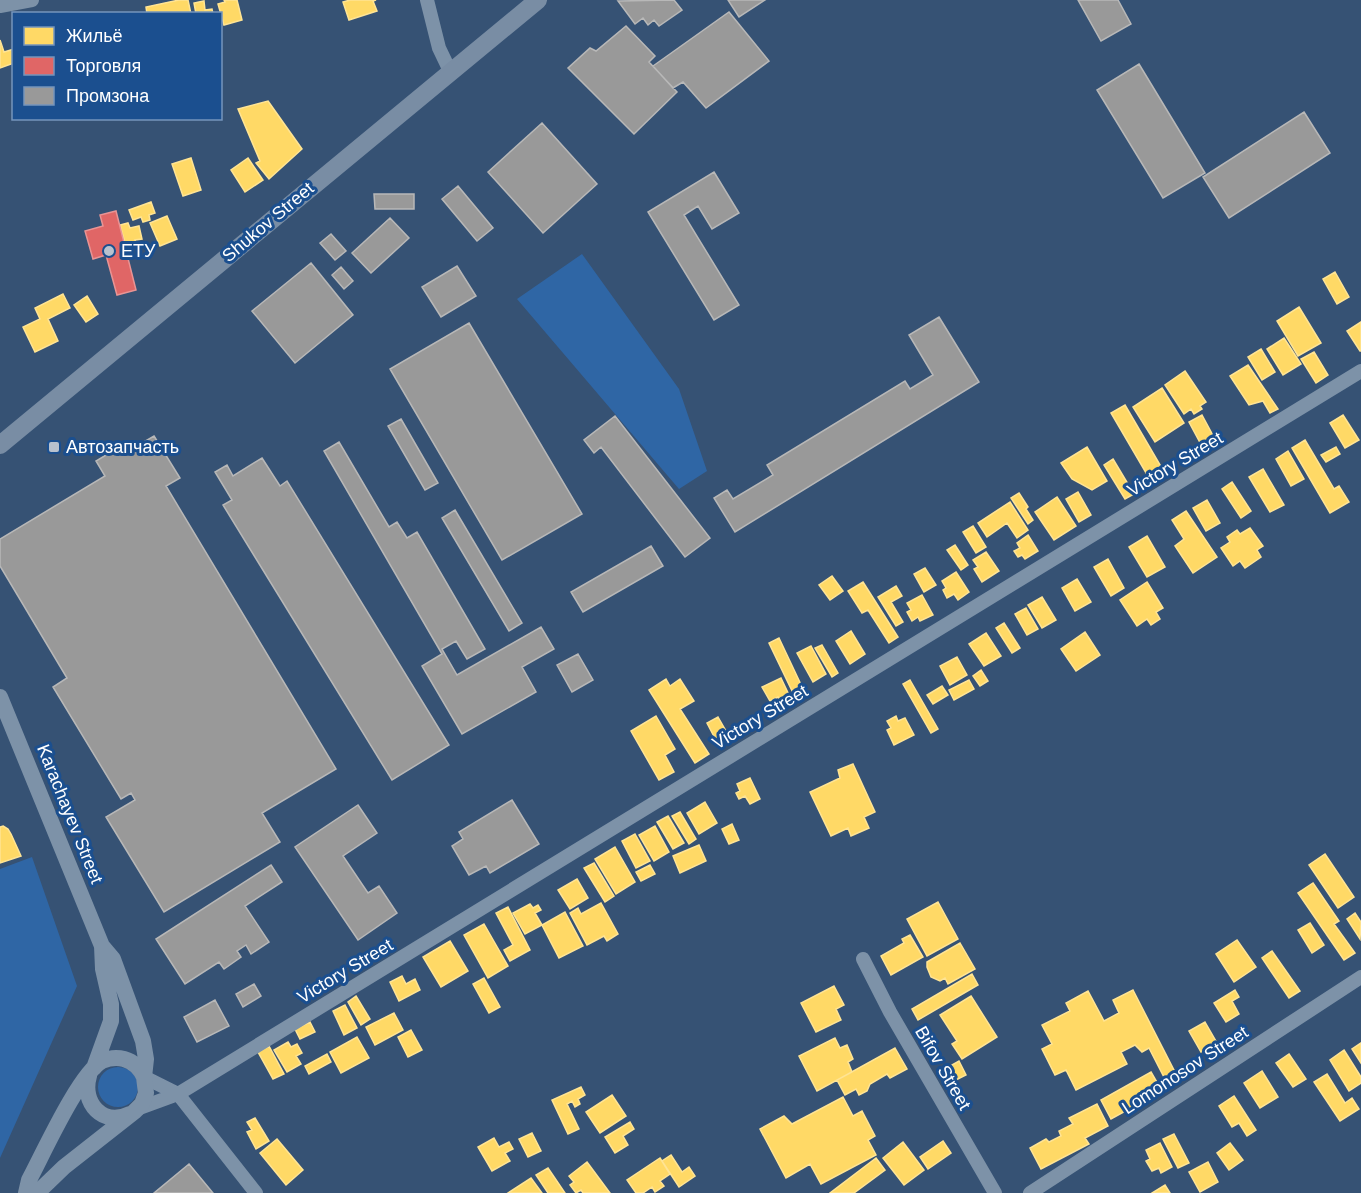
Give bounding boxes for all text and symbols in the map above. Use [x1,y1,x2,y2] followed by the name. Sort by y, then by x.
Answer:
[12,12,222,120] legend
[66,26,123,46] text: Жильё
[66,56,141,76] text: Торговля
[66,86,150,106] text: Промзона
[218,178,318,266] street label: Shukov Street
[121,241,156,261] place label: ЕТУ
[102,244,116,258] marker: ЕТУ
[1124,428,1226,500] street label: Victory Street
[66,437,179,457] place label: Автозапчасть
[47,440,61,454] marker: Автозапчасть
[709,681,811,753] street label: Victory Street
[33,742,107,886] street label: Karachayev Street
[294,935,396,1007] street label: Victory Street
[1118,1022,1252,1118] street label: Lomonosov Street
[911,1023,975,1113] street label: Bifov Street

